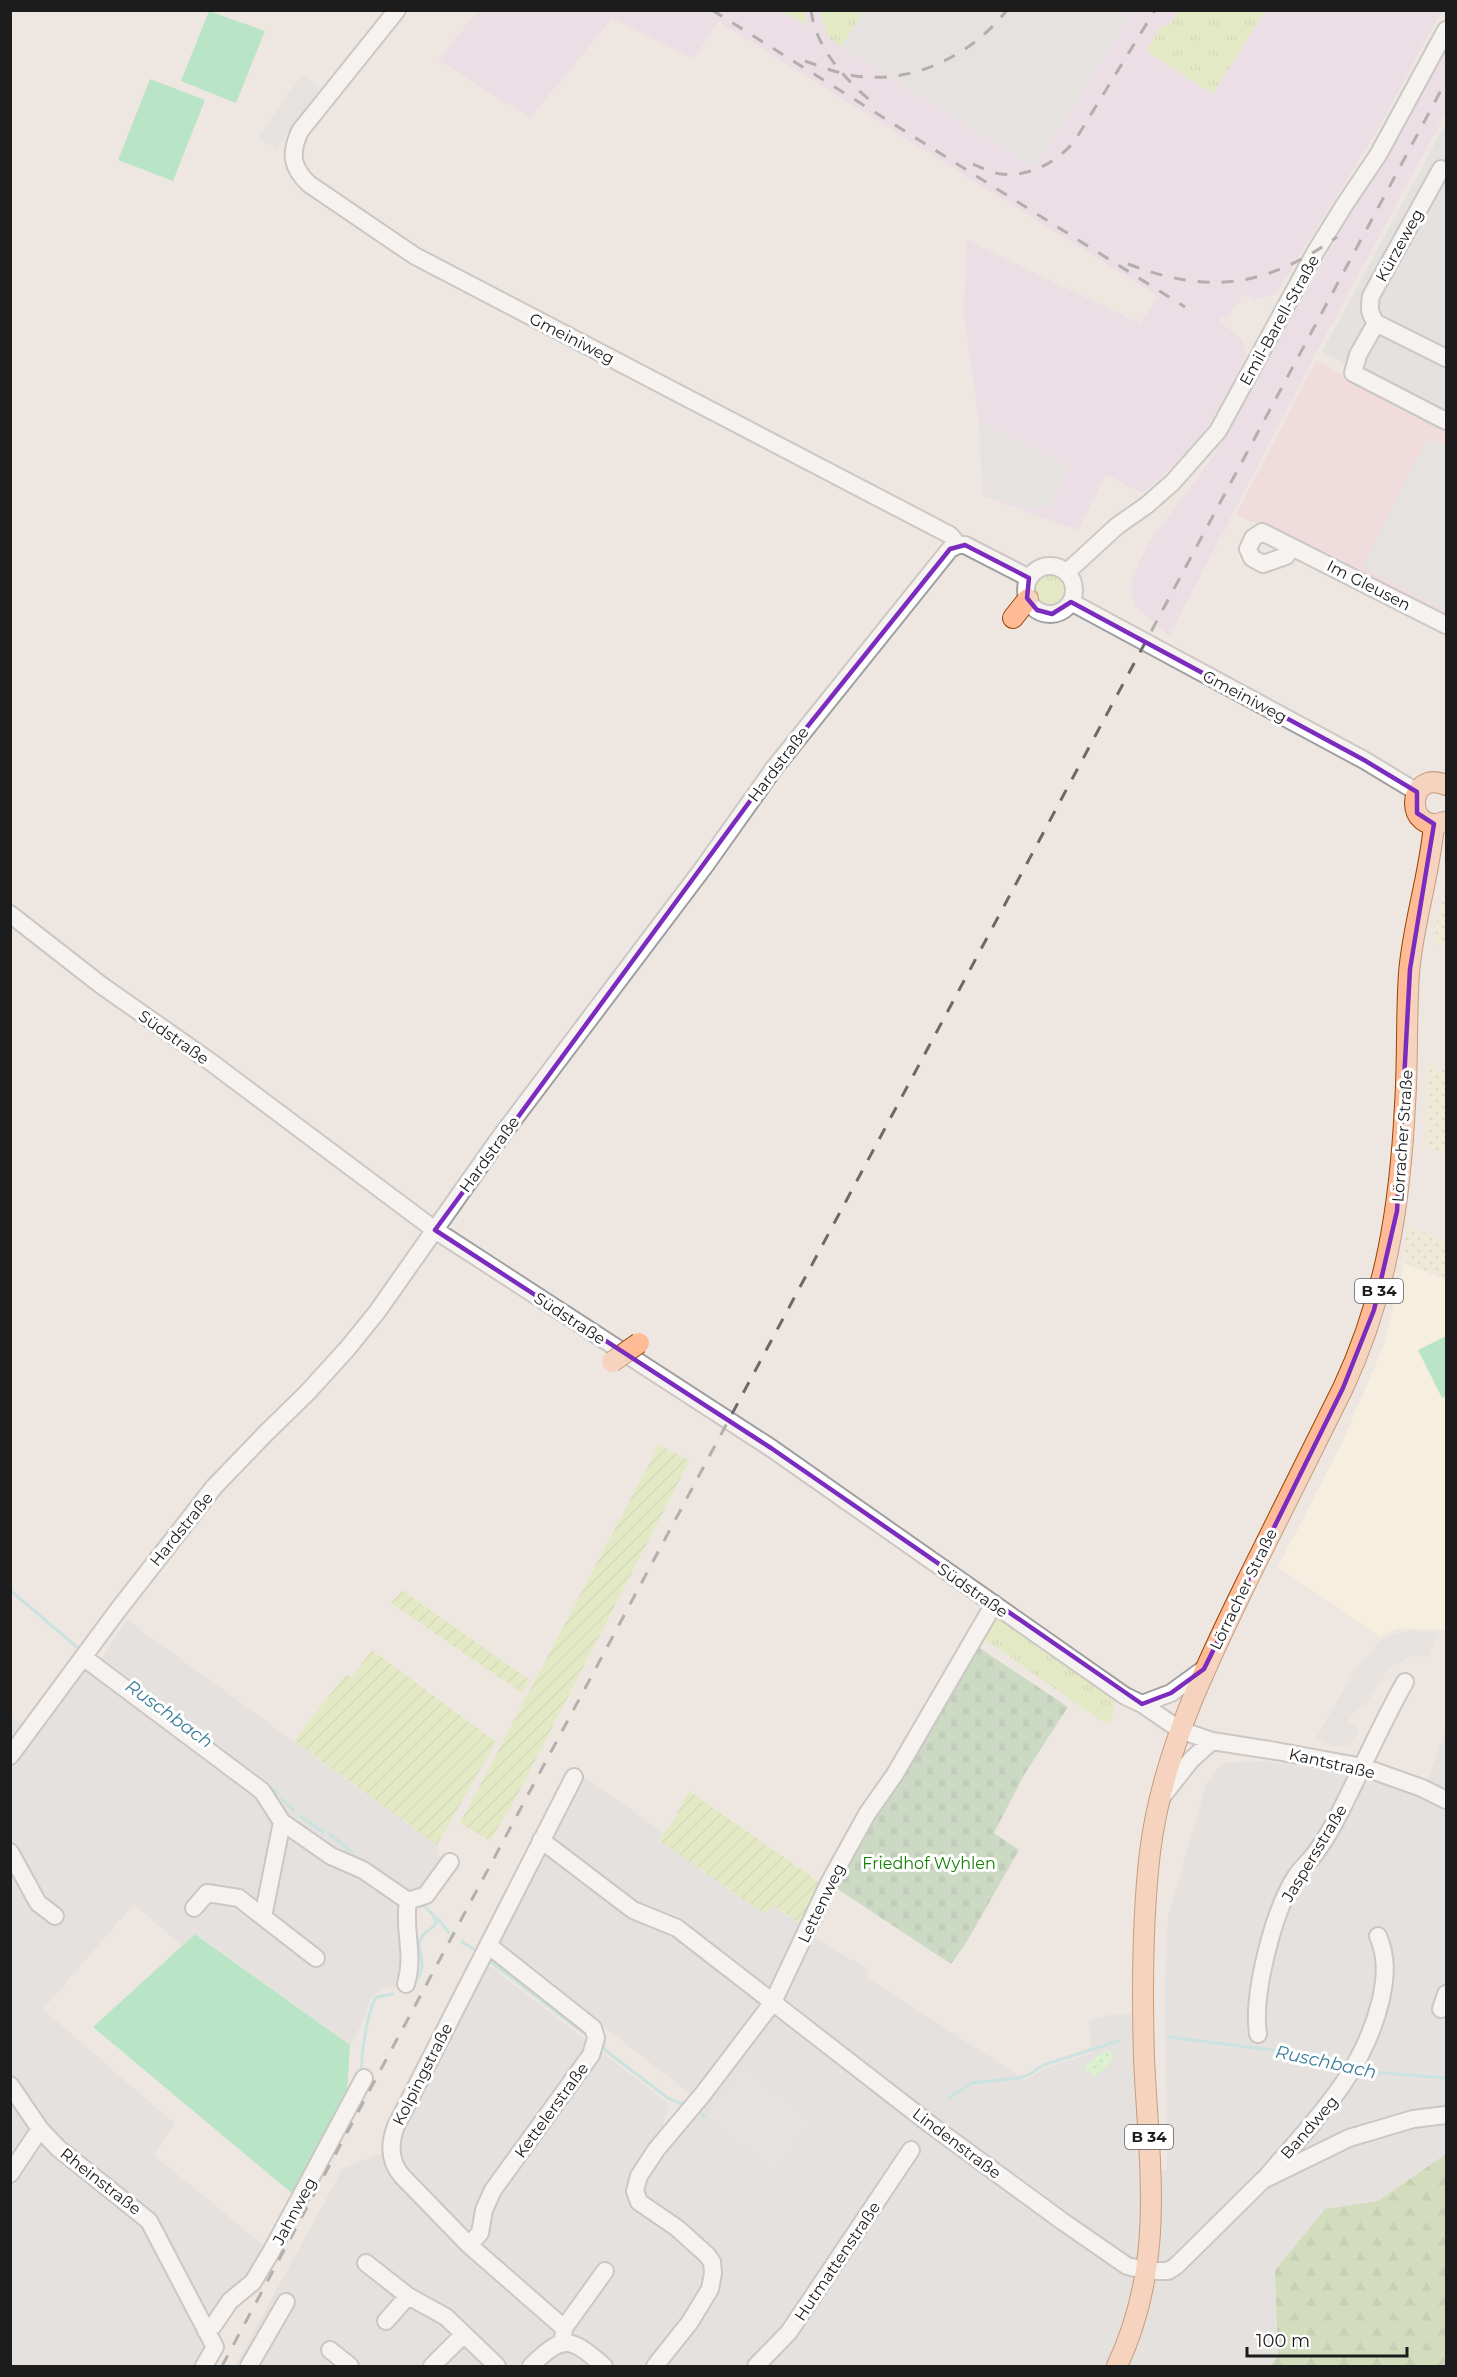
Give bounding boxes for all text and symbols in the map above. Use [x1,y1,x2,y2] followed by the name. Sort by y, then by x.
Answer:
[1372,206,1427,285] street label: Kürzeweg
[1236,252,1323,389] street label: Emil-Barell-Straße
[526,309,617,368] street label: Gmeiniweg
[1324,556,1414,615] street label: Im Gleusen
[1199,666,1290,727] street label: Gmeiniweg
[744,723,813,806] street label: Hardstraße
[135,1006,212,1069] street label: Südstraße
[1388,1069,1417,1203] street label: Lörracher Straße
[455,1113,523,1196] street label: Hardstraße
[1355,1279,1403,1303] road number: B 34
[530,1288,609,1349] street label: Südstraße
[146,1489,217,1570] street label: Hardstraße
[1206,1525,1281,1653] street label: Lörracher Straße
[934,1559,1011,1622] street label: Südstraße
[121,1675,217,1753] water label: Ruschbach
[1287,1744,1377,1783] street label: Kantstraße
[1277,1801,1351,1906] street label: Jaspersstraße
[862,1854,996,1873] park label: Friedhof Wyhlen
[794,1860,849,1946] street label: Lettenweg
[389,2020,456,2128] street label: Kolpingstraße
[1274,2041,1378,2083] water label: Ruschbach
[511,2059,592,2162] street label: Kettelerstraße
[1277,2092,1342,2163] street label: Bandweg
[909,2104,1005,2183] street label: Lindenstraße
[1125,2125,1173,2149] road number: B 34
[57,2144,145,2219] street label: Rheinstraße
[268,2174,320,2249] street label: Jahnweg
[791,2198,884,2324] street label: Hutmattenstraße
[1247,2320,1408,2358] scale bar
[1256,2330,1310,2352] text: 100 m

